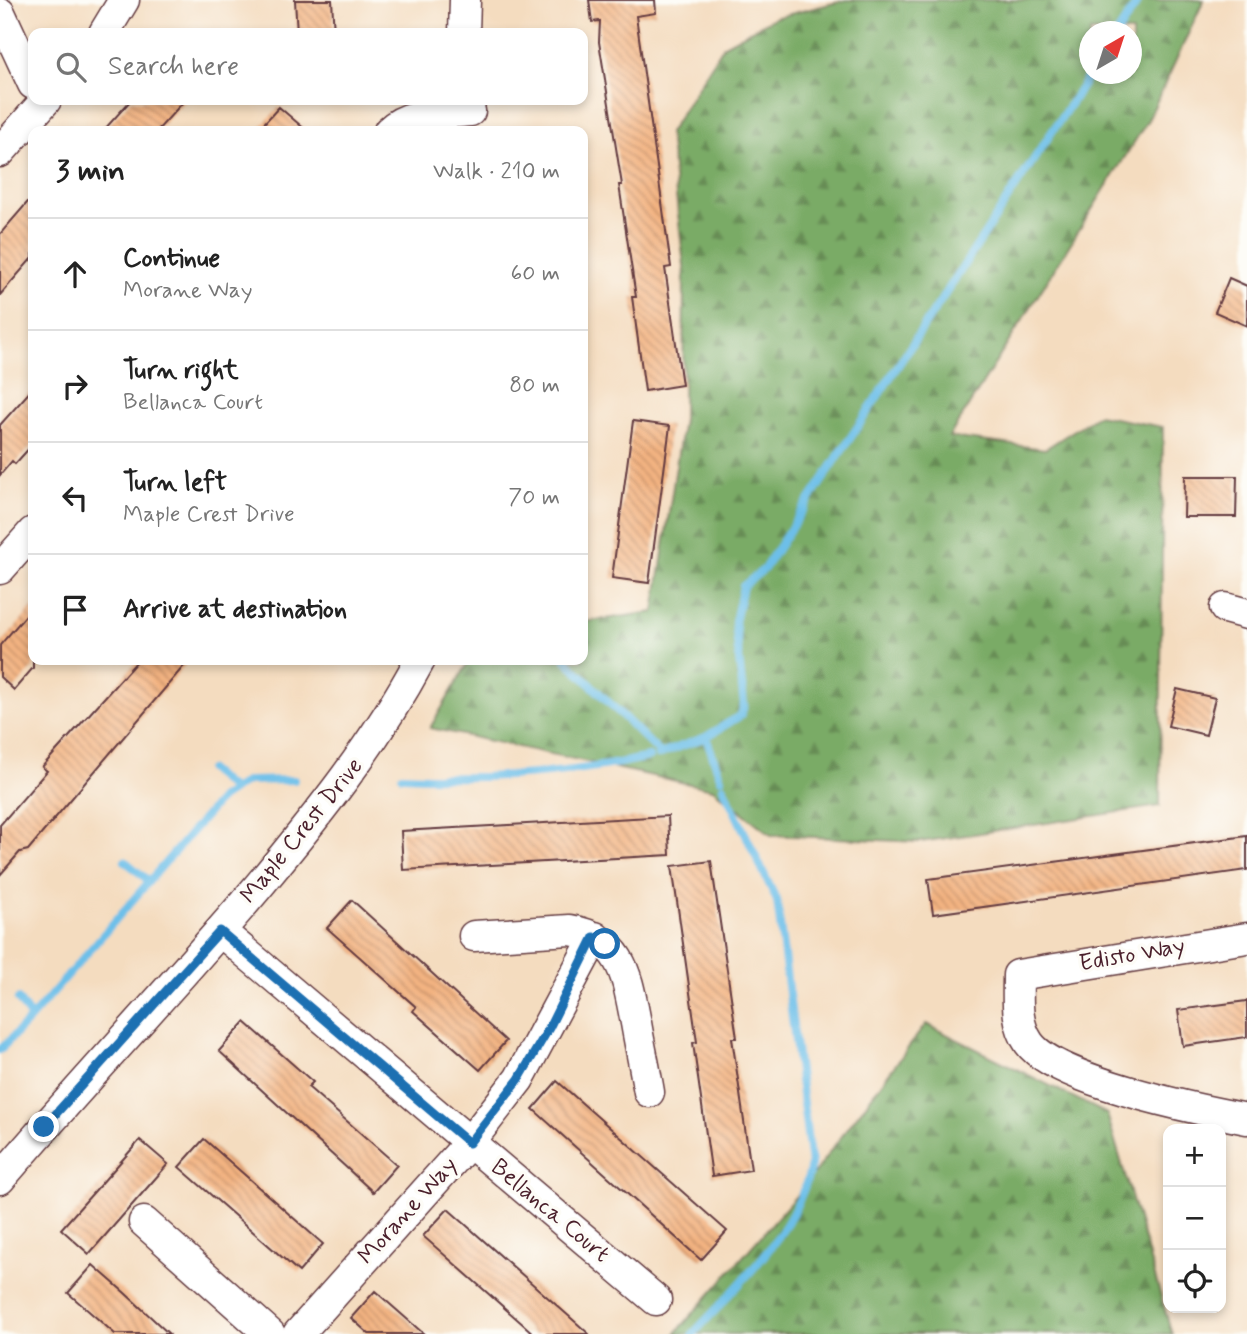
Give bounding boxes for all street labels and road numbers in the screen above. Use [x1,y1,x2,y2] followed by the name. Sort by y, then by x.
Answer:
[234,752,370,910] street label: Maple Crest Drive
[1077,930,1187,980] street label: Edisto Way
[351,1150,465,1272] street label: Morane Way
[484,1152,616,1270] street label: Bellanca Court

